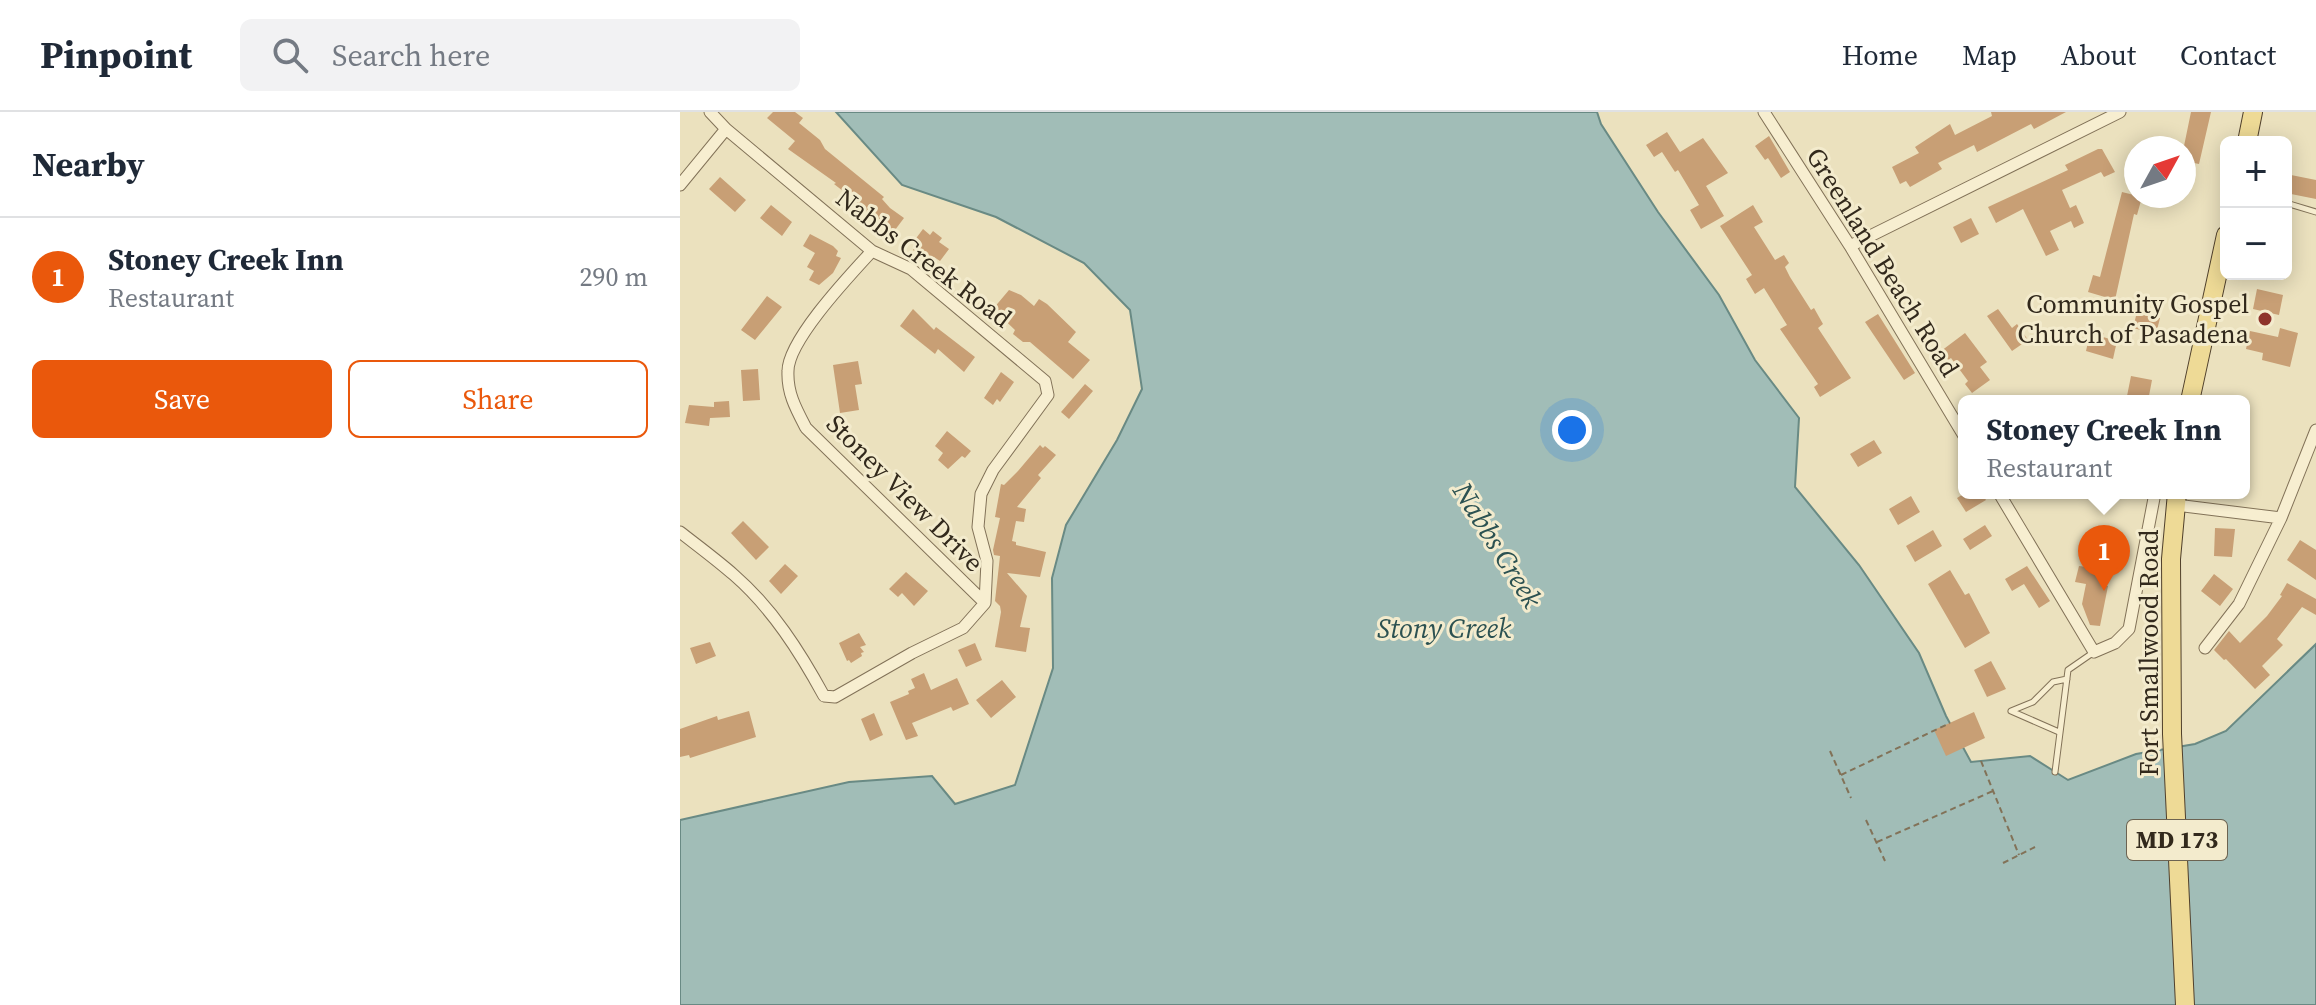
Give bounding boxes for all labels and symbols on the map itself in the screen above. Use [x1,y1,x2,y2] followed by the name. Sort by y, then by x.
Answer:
[2124,136,2196,208] north arrow
[1798,141,1968,383] street label: Greenland Beach Road
[829,180,1020,336] street label: Nabbs Creek Road
[2018,286,2250,352] place label: Community Gospel Church of Pasadena
[2256,310,2274,328] marker: Community Gospel Church of Pasadena
[818,406,992,580] street label: Stoney View Drive
[1552,410,1592,450] your location
[1444,474,1552,616] water label: Nabbs Creek
[2078,525,2130,591] pin: 1
[2131,529,2167,777] street label: Fort Smallwood Road
[1377,609,1512,647] water label: Stony Creek
[2127,820,2227,860] road number: MD 173

